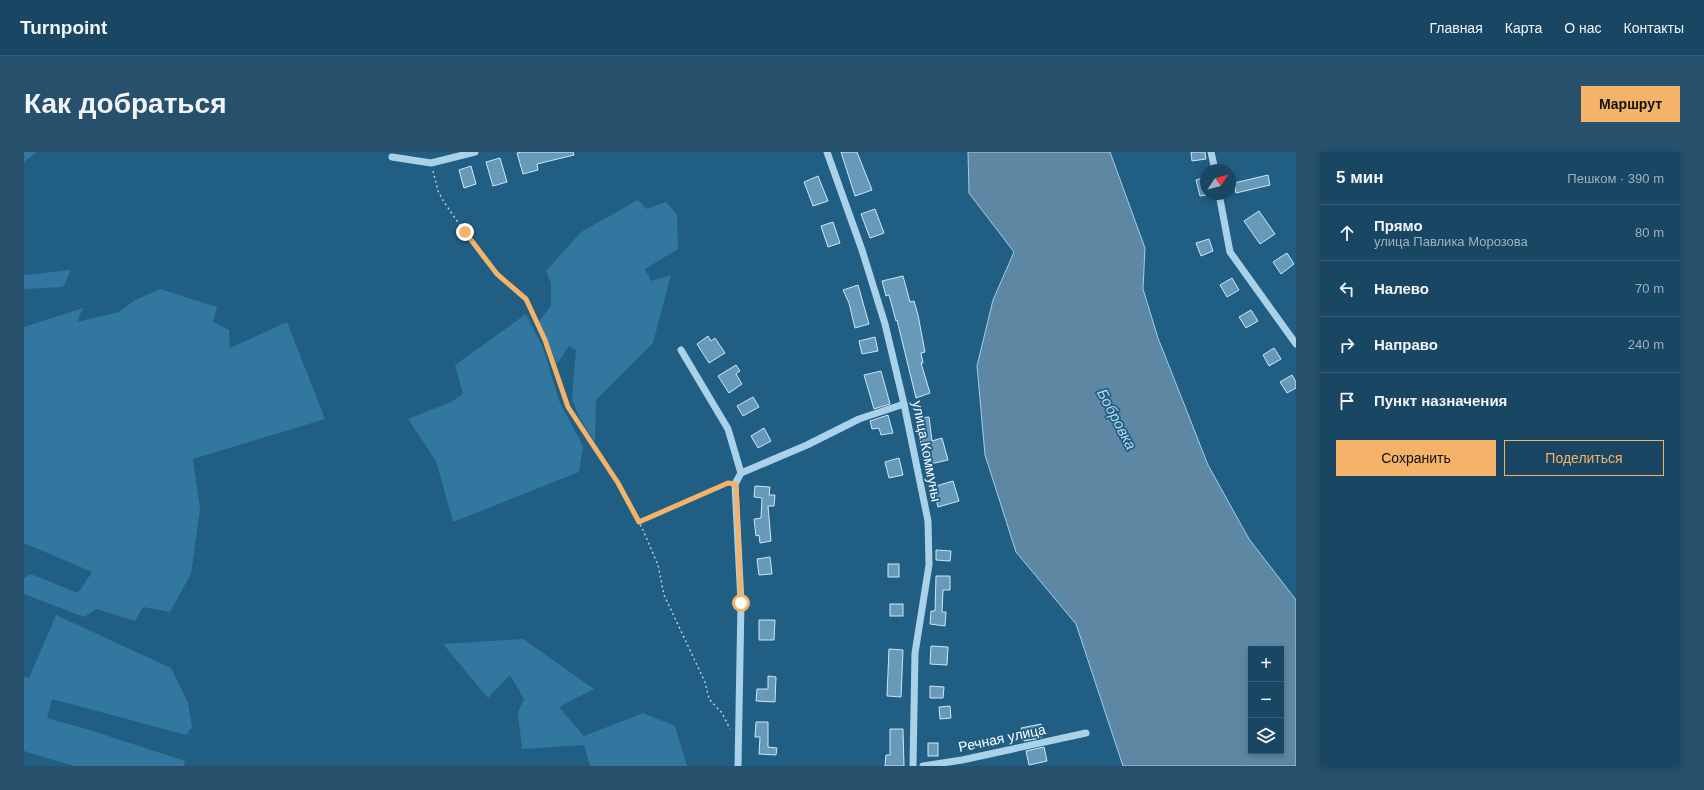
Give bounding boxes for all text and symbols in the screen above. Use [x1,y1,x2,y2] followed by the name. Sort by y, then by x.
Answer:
[20,17,107,38] text: Turnpoint
[1429,20,1483,36] text: Главная
[1505,20,1542,36] text: Карта
[1564,20,1602,36] text: О нас
[1624,20,1684,36] text: Контакты
[1581,86,1680,122] button: Маршрут
[24,88,226,119] text: Как добраться
[1200,164,1236,200] north arrow
[1336,168,1383,187] text: 5 мин
[1567,171,1664,186] text: Пешком · 390 m
[1374,217,1423,234] text: Прямо
[1336,222,1358,244] icon: ahead
[456,223,474,241] route end
[1635,225,1664,240] text: 80 m
[1374,234,1528,249] text: улица Павлика Морозова
[1336,278,1358,300] icon: left
[1374,280,1429,297] text: Налево
[1635,281,1664,296] text: 70 m
[1336,334,1358,356] icon: right
[1374,336,1438,353] text: Направо
[1628,337,1664,352] text: 240 m
[1094,386,1140,452] water label: Бобровка
[1336,390,1358,412] icon: arrive
[1374,392,1507,409] text: Пункт назначения
[909,399,945,503] street label: улица Коммуны
[1336,440,1496,476] button: Сохранить
[1504,440,1664,476] button: Поделиться
[732,594,750,612] route start
[1248,646,1284,754] map controls
[1248,646,1284,682] button: +
[1248,682,1284,718] button: −
[1248,718,1284,754] button: layers
[957,721,1047,755] street label: Речная улица

